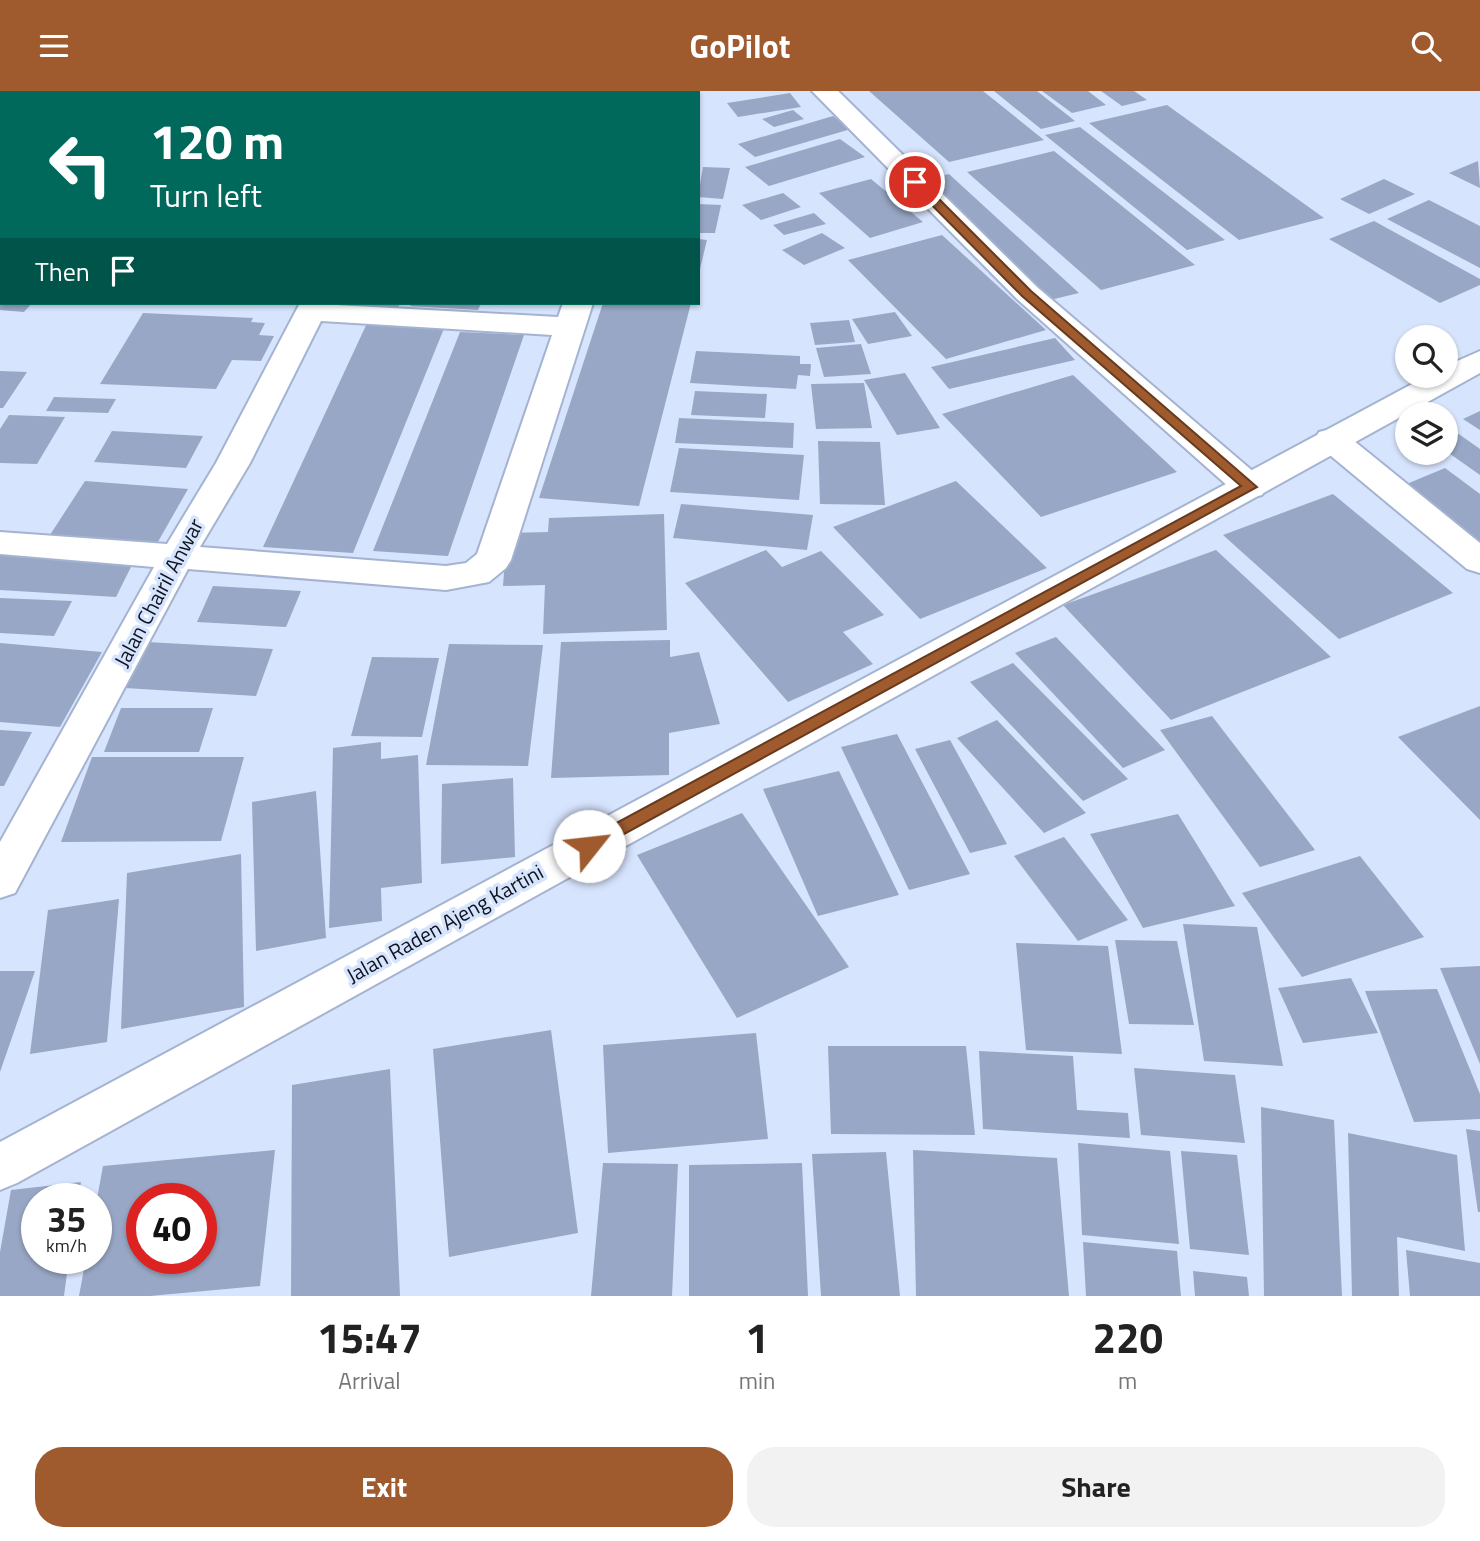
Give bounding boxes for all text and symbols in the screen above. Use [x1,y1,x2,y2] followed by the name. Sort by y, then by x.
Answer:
[690,22,790,70] text: GoPilot
[35,27,73,65] icon: menu
[1407,27,1445,65] icon: search
[150,103,284,178] text: 120 m
[35,119,126,210] icon: left
[885,152,945,212] pin
[896,163,934,201] icon: arrive
[150,171,262,219] text: Turn left
[35,252,90,291] text: Then
[104,252,142,290] icon: arrive
[1395,325,1458,465] map controls
[1395,325,1458,388] button: search
[1395,402,1458,465] button: layers
[105,512,211,673] street label: Jalan Chairil Anwar
[552,809,626,883] position arrow
[340,856,549,991] street label: Jalan Raden Ajeng Kartini
[126,1183,217,1274] speed limit sign: 40
[47,1192,86,1246] text: 35
[46,1232,87,1259] text: km/h
[317,1305,422,1369] text: 15:47
[745,1305,769,1369] text: 1
[1092,1305,1163,1369] text: 220
[338,1363,401,1398] text: Arrival
[739,1363,775,1398] text: min
[1118,1363,1137,1398] text: m
[35,1447,733,1527] button: Exit
[747,1447,1445,1527] button: Share

